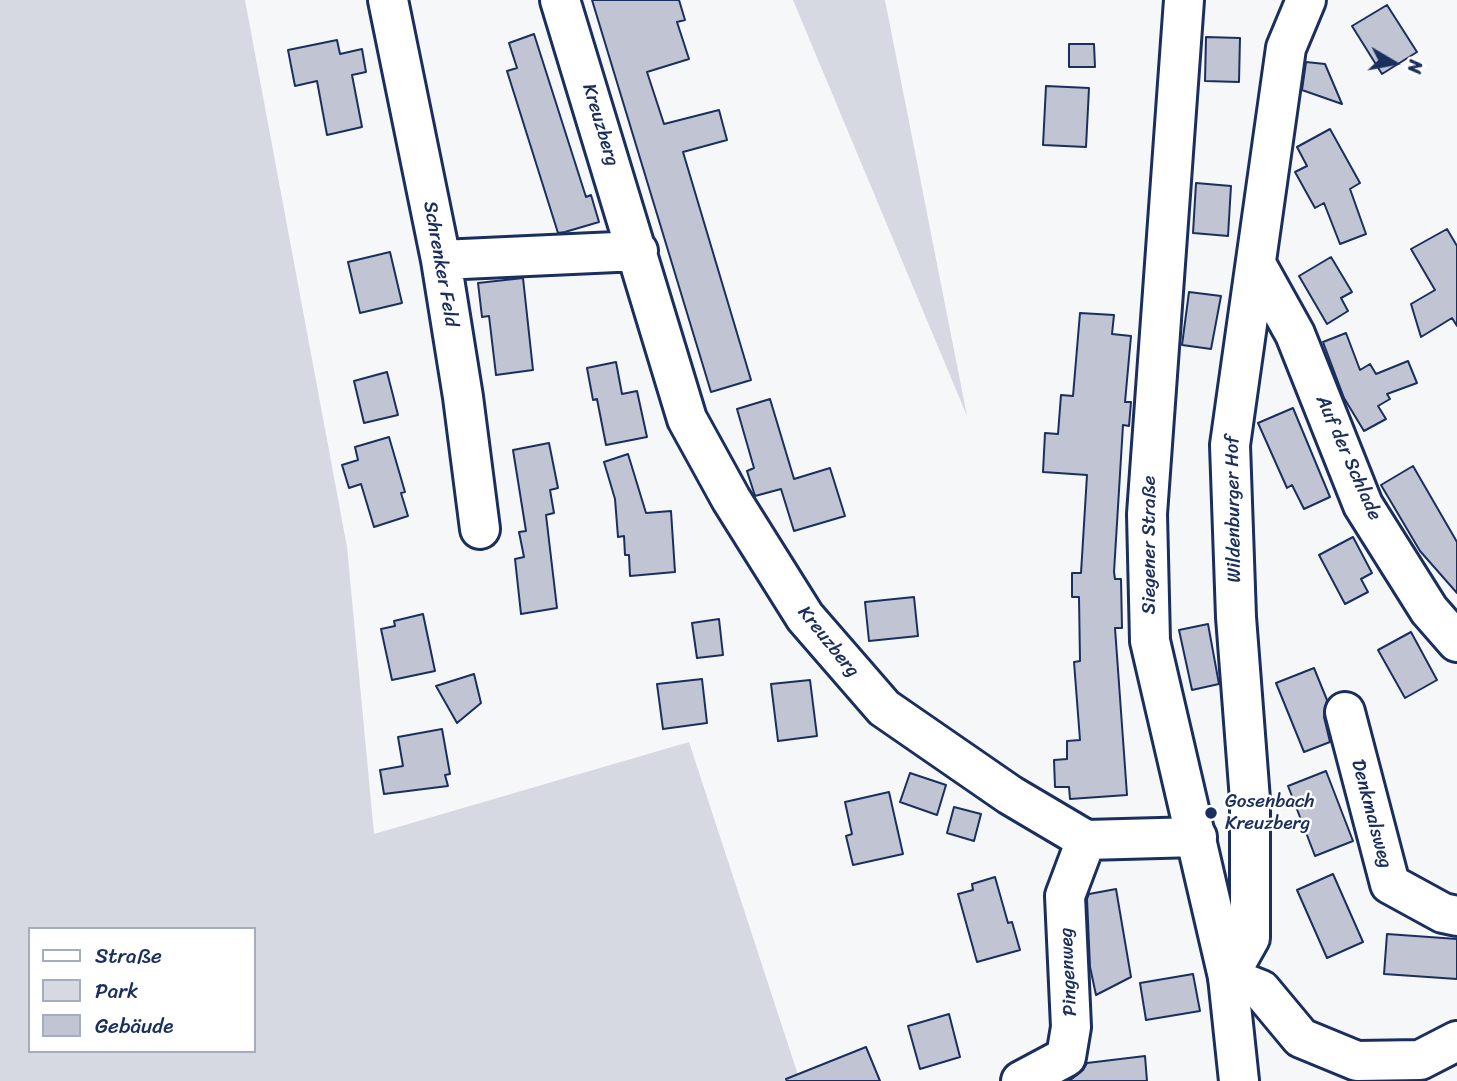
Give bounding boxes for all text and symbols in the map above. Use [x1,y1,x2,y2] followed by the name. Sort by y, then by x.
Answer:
[1359,28,1429,98] north arrow
[1398,57,1433,76] text: N
[577,81,623,169] street label: Kreuzberg
[418,199,462,329] street label: Schrenker Feld
[1310,392,1386,524] street label: Auf der Schlade
[1221,435,1247,583] street label: Wildenburger Hof
[1139,476,1161,614] street label: Siegener Straße
[792,602,864,682] street label: Kreuzberg
[1346,757,1396,871] street label: Denkmalsweg
[1225,791,1314,835] place label: Gosenbach Kreuzberg
[1203,805,1219,821] marker: Gosenbach Kreuzberg
[28,927,256,1053] legend
[1055,927,1083,1017] street label: Pingenweg
[95,937,162,975] text: Straße
[95,972,138,1010] text: Park
[95,1007,173,1045] text: Gebäude

